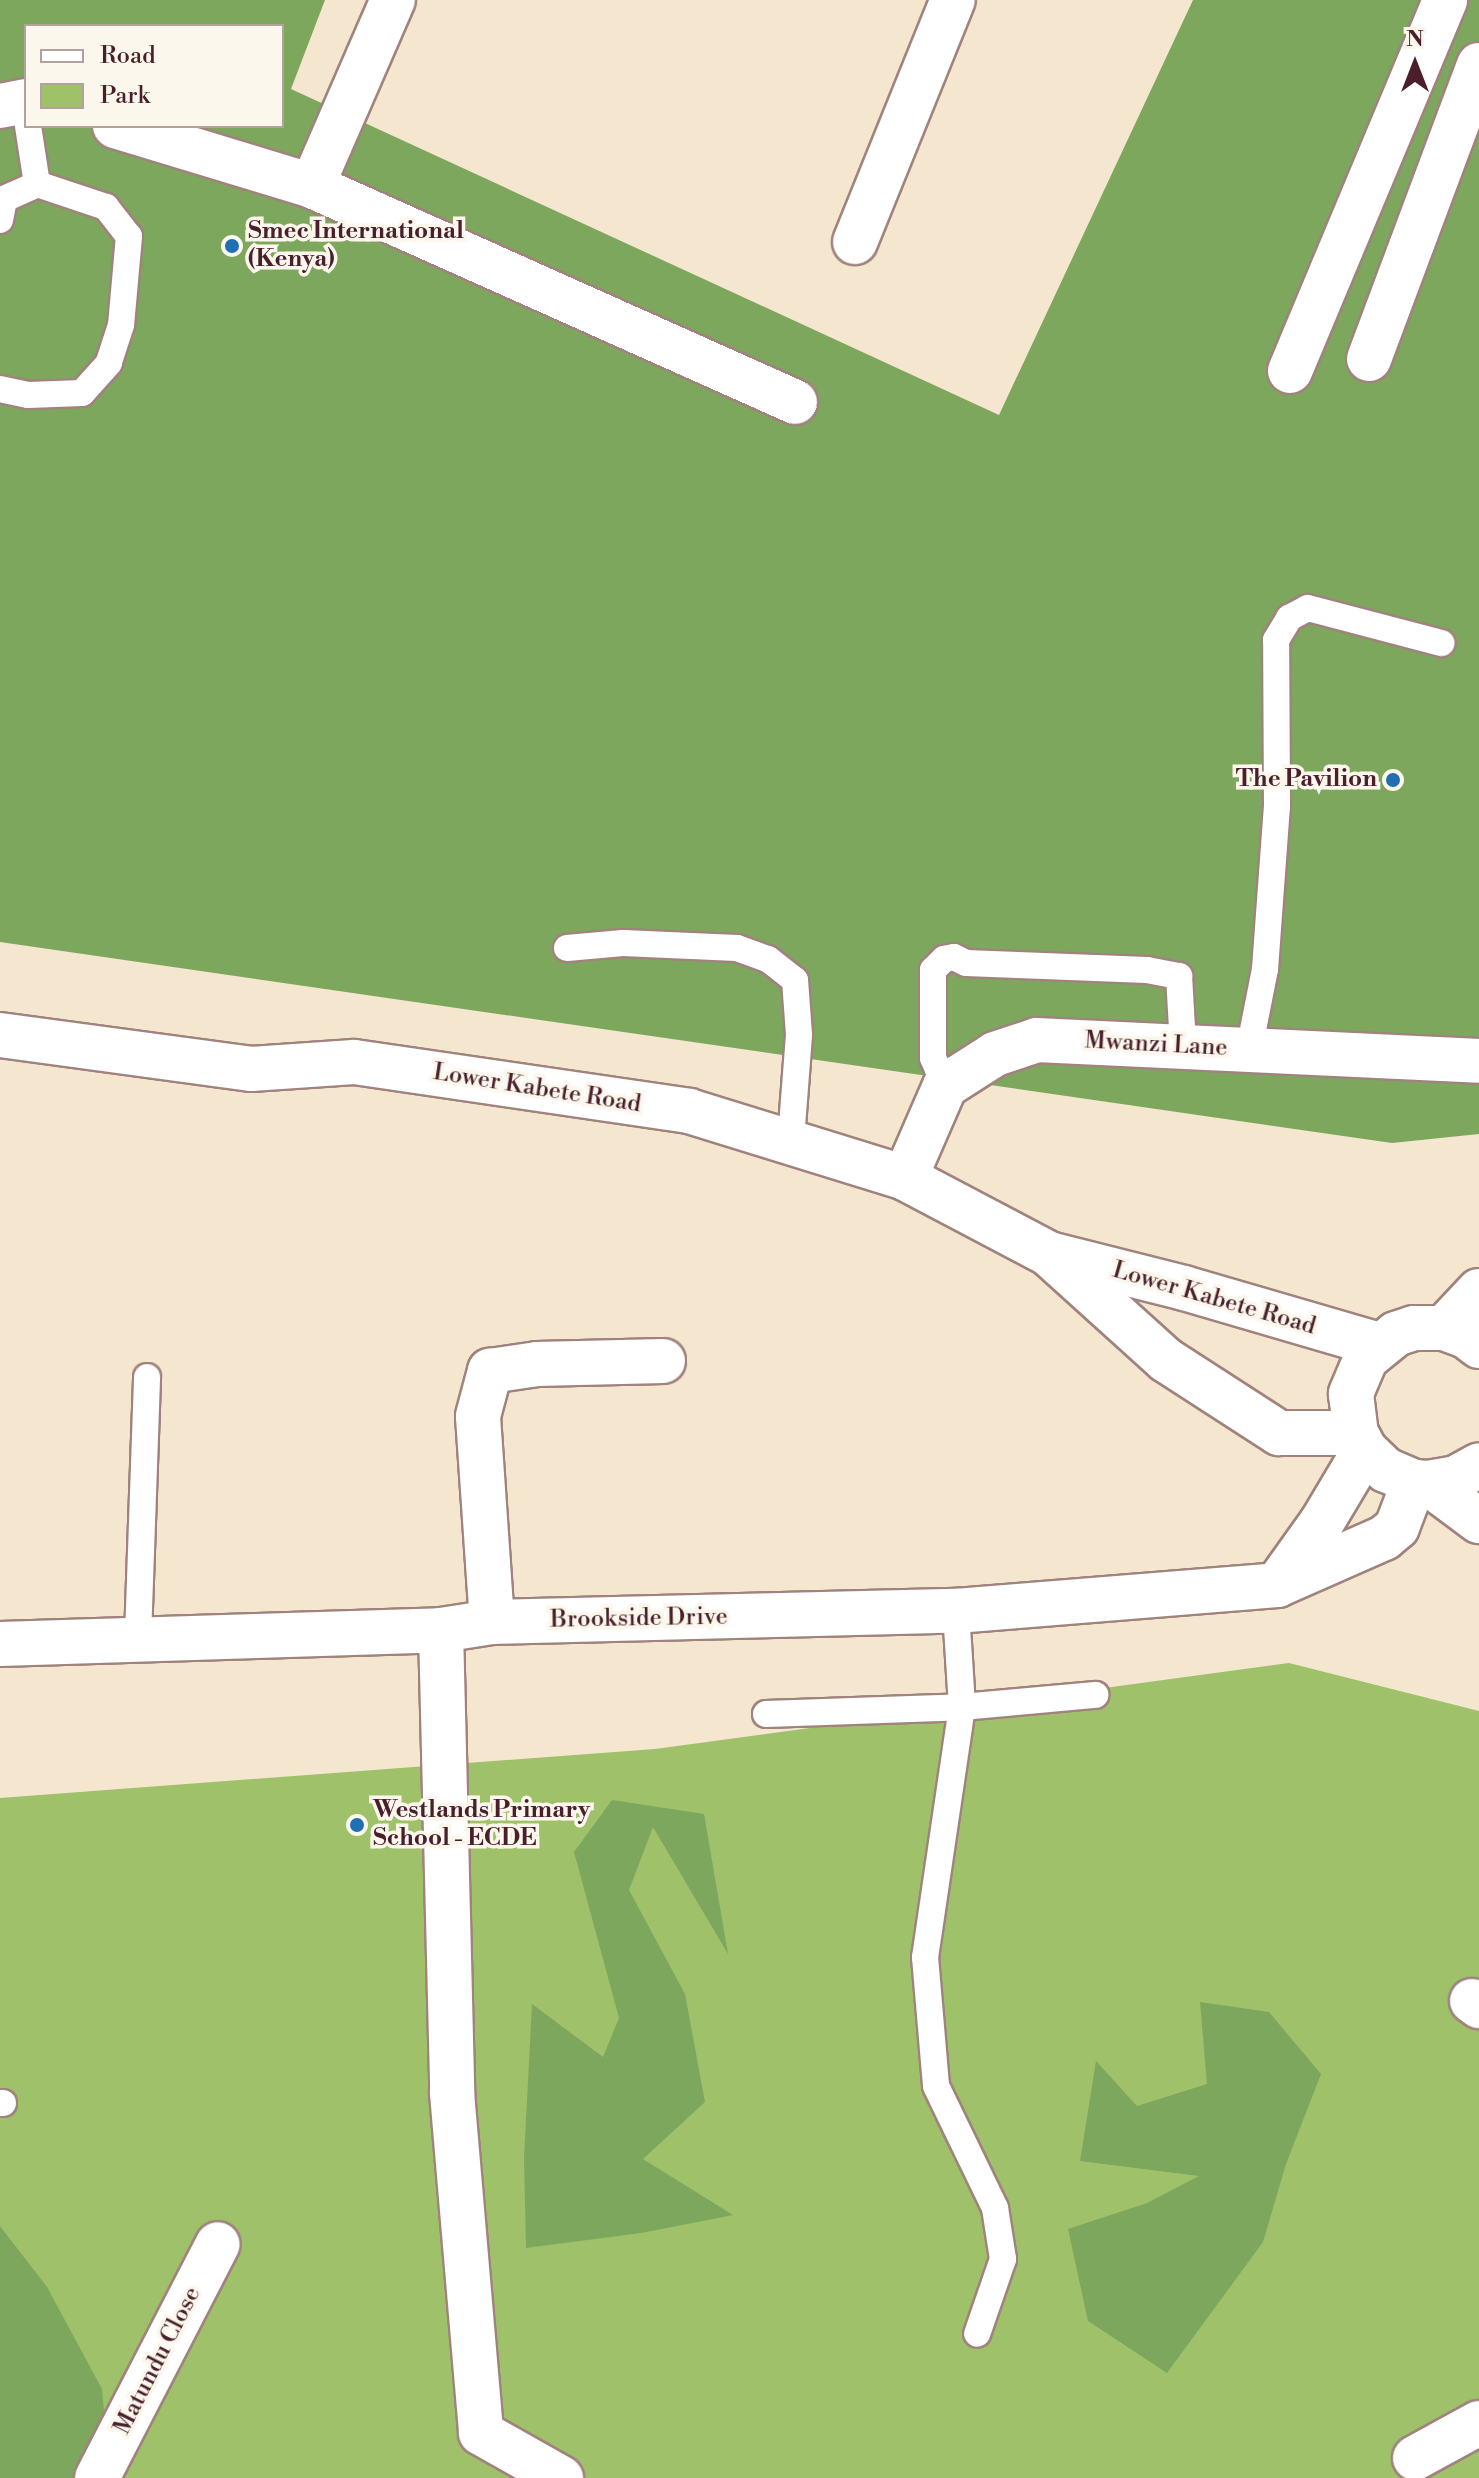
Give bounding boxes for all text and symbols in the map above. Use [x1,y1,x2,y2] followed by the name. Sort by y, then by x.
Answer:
[24,24,284,128] legend
[1375,24,1455,104] north arrow
[1406,26,1424,53] text: N
[100,41,156,71] text: Road
[100,81,150,111] text: Park
[248,218,464,274] place label: Smec International (Kenya)
[223,237,241,255] marker: Smec International (Kenya)
[1236,766,1377,794] place label: The Pavilion
[1384,771,1402,789] marker: The Pavilion
[1084,1027,1228,1063] street label: Mwanzi Lane
[431,1058,643,1120] street label: Lower Kabete Road
[1109,1256,1319,1342] street label: Lower Kabete Road
[550,1603,728,1635] street label: Brookside Drive
[373,1797,590,1853] place label: Westlands Primary School - ECDE
[348,1816,366,1834] marker: Westlands Primary School - ECDE
[108,2282,208,2440] street label: Matundu Close

